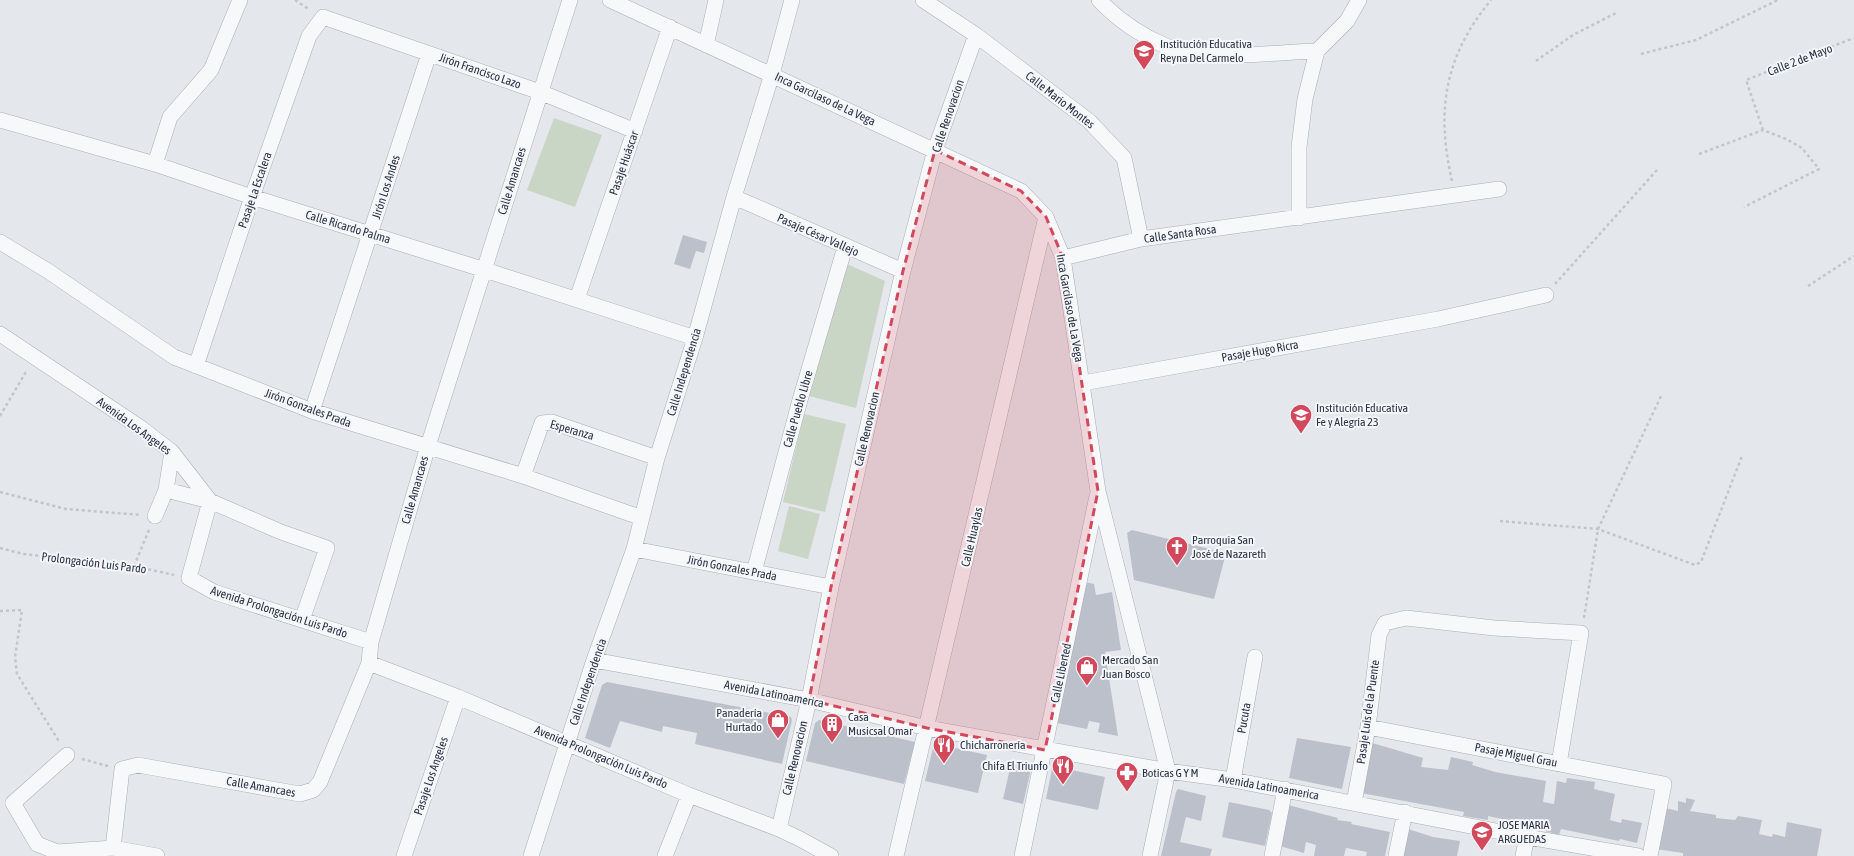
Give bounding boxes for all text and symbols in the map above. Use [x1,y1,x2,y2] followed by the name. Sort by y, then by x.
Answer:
[1160,37,1252,65] place label: Institución Educativa Reyna Del Carmelo
[1131,38,1157,71] school or university icon: Institución Educativa Reyna Del Carmelo
[1766,41,1835,79] street label: Calle 2 de Mayo
[437,50,523,92] street label: Jirón Francisco Lazo
[772,69,878,129] street label: Inca Garcilaso de La Vega
[1023,69,1097,131] street label: Calle Mario Montes
[929,78,967,154] street label: Calle Renovacion
[606,129,642,197] street label: Pasaje Huáscar
[495,146,529,216] street label: Calle Amancaes
[235,150,275,230] street label: Pasaje La Escalera
[369,153,403,221] street label: Jirón Los Andes
[304,207,392,247] street label: Calle Ricardo Palma
[775,211,861,259] street label: Pasaje César Vallejo
[1143,222,1217,246] street label: Calle Santa Rosa
[1054,253,1086,363] street label: Inca Garcilaso de La Vega
[664,326,704,418] street label: Calle Independencia
[1220,337,1300,365] street label: Pasaje Hugo Ricra
[780,369,816,449] street label: Calle Pueblo Libre
[263,386,353,430] street label: Jirón Gonzales Prada
[852,390,882,468] street label: Calle Renovacion
[94,394,174,458] street label: Avenida Los Angeles
[1316,401,1408,429] place label: Institución Educativa Fe y Alegría 23
[1288,402,1314,435] school or university icon: Institución Educativa Fe y Alegría 23
[548,417,596,443] street label: Esperanza
[399,454,431,526] street label: Calle Amancaes
[958,506,986,568] street label: Calle Huaylas
[1192,533,1266,561] place label: Parroquia San José de Nazareth
[1164,534,1190,567] church icon: Parroquia San José de Nazareth
[41,550,148,576] street label: Prolongación Luis Pardo
[686,552,778,584] street label: Jirón Gonzales Prada
[209,583,350,641] street label: Avenida Prolongación Luis Pardo
[567,637,609,727] street label: Calle Independencia
[1048,642,1074,704] street label: Calle Liberted
[1102,653,1158,681] place label: Mercado San Juan Bosco
[1074,654,1100,687] shop icon: Mercado San Juan Bosco
[1354,659,1382,765] street label: Pasaje Luis de la Puente
[723,677,825,711] street label: Avenida Latinoamerica
[1234,702,1254,734] street label: Pucuta
[716,706,762,734] place label: Panadería Hurtado
[765,707,791,740] shop icon: Panadería Hurtado
[848,710,913,738] place label: Casa Musicsal Omar
[819,711,845,744] building icon: Casa Musicsal Omar
[780,719,810,797] street label: Calle Renovacion
[532,723,670,792] street label: Avenida Prolongación Luis Pardo
[931,732,957,765] restaurant icon: Chicharronería
[411,735,451,817] street label: Pasaje Los Angeles
[960,738,1026,752] place label: Chicharronería
[1473,740,1559,770] street label: Pasaje Miguel Grau
[1050,753,1076,786] restaurant icon: Chifa El Triunfo
[982,759,1048,773] place label: Chifa El Triunfo
[1114,760,1140,793] pharmacy icon: Boticas G Y M
[1142,766,1198,780] place label: Boticas G Y M
[1218,771,1320,803] street label: Avenida Latinoamerica
[225,774,297,800] street label: Calle Amancaes
[1498,818,1550,846] place label: JOSE MARIA ARGUEDAS
[1469,819,1495,852] school or university icon: JOSE MARIA ARGUEDAS

